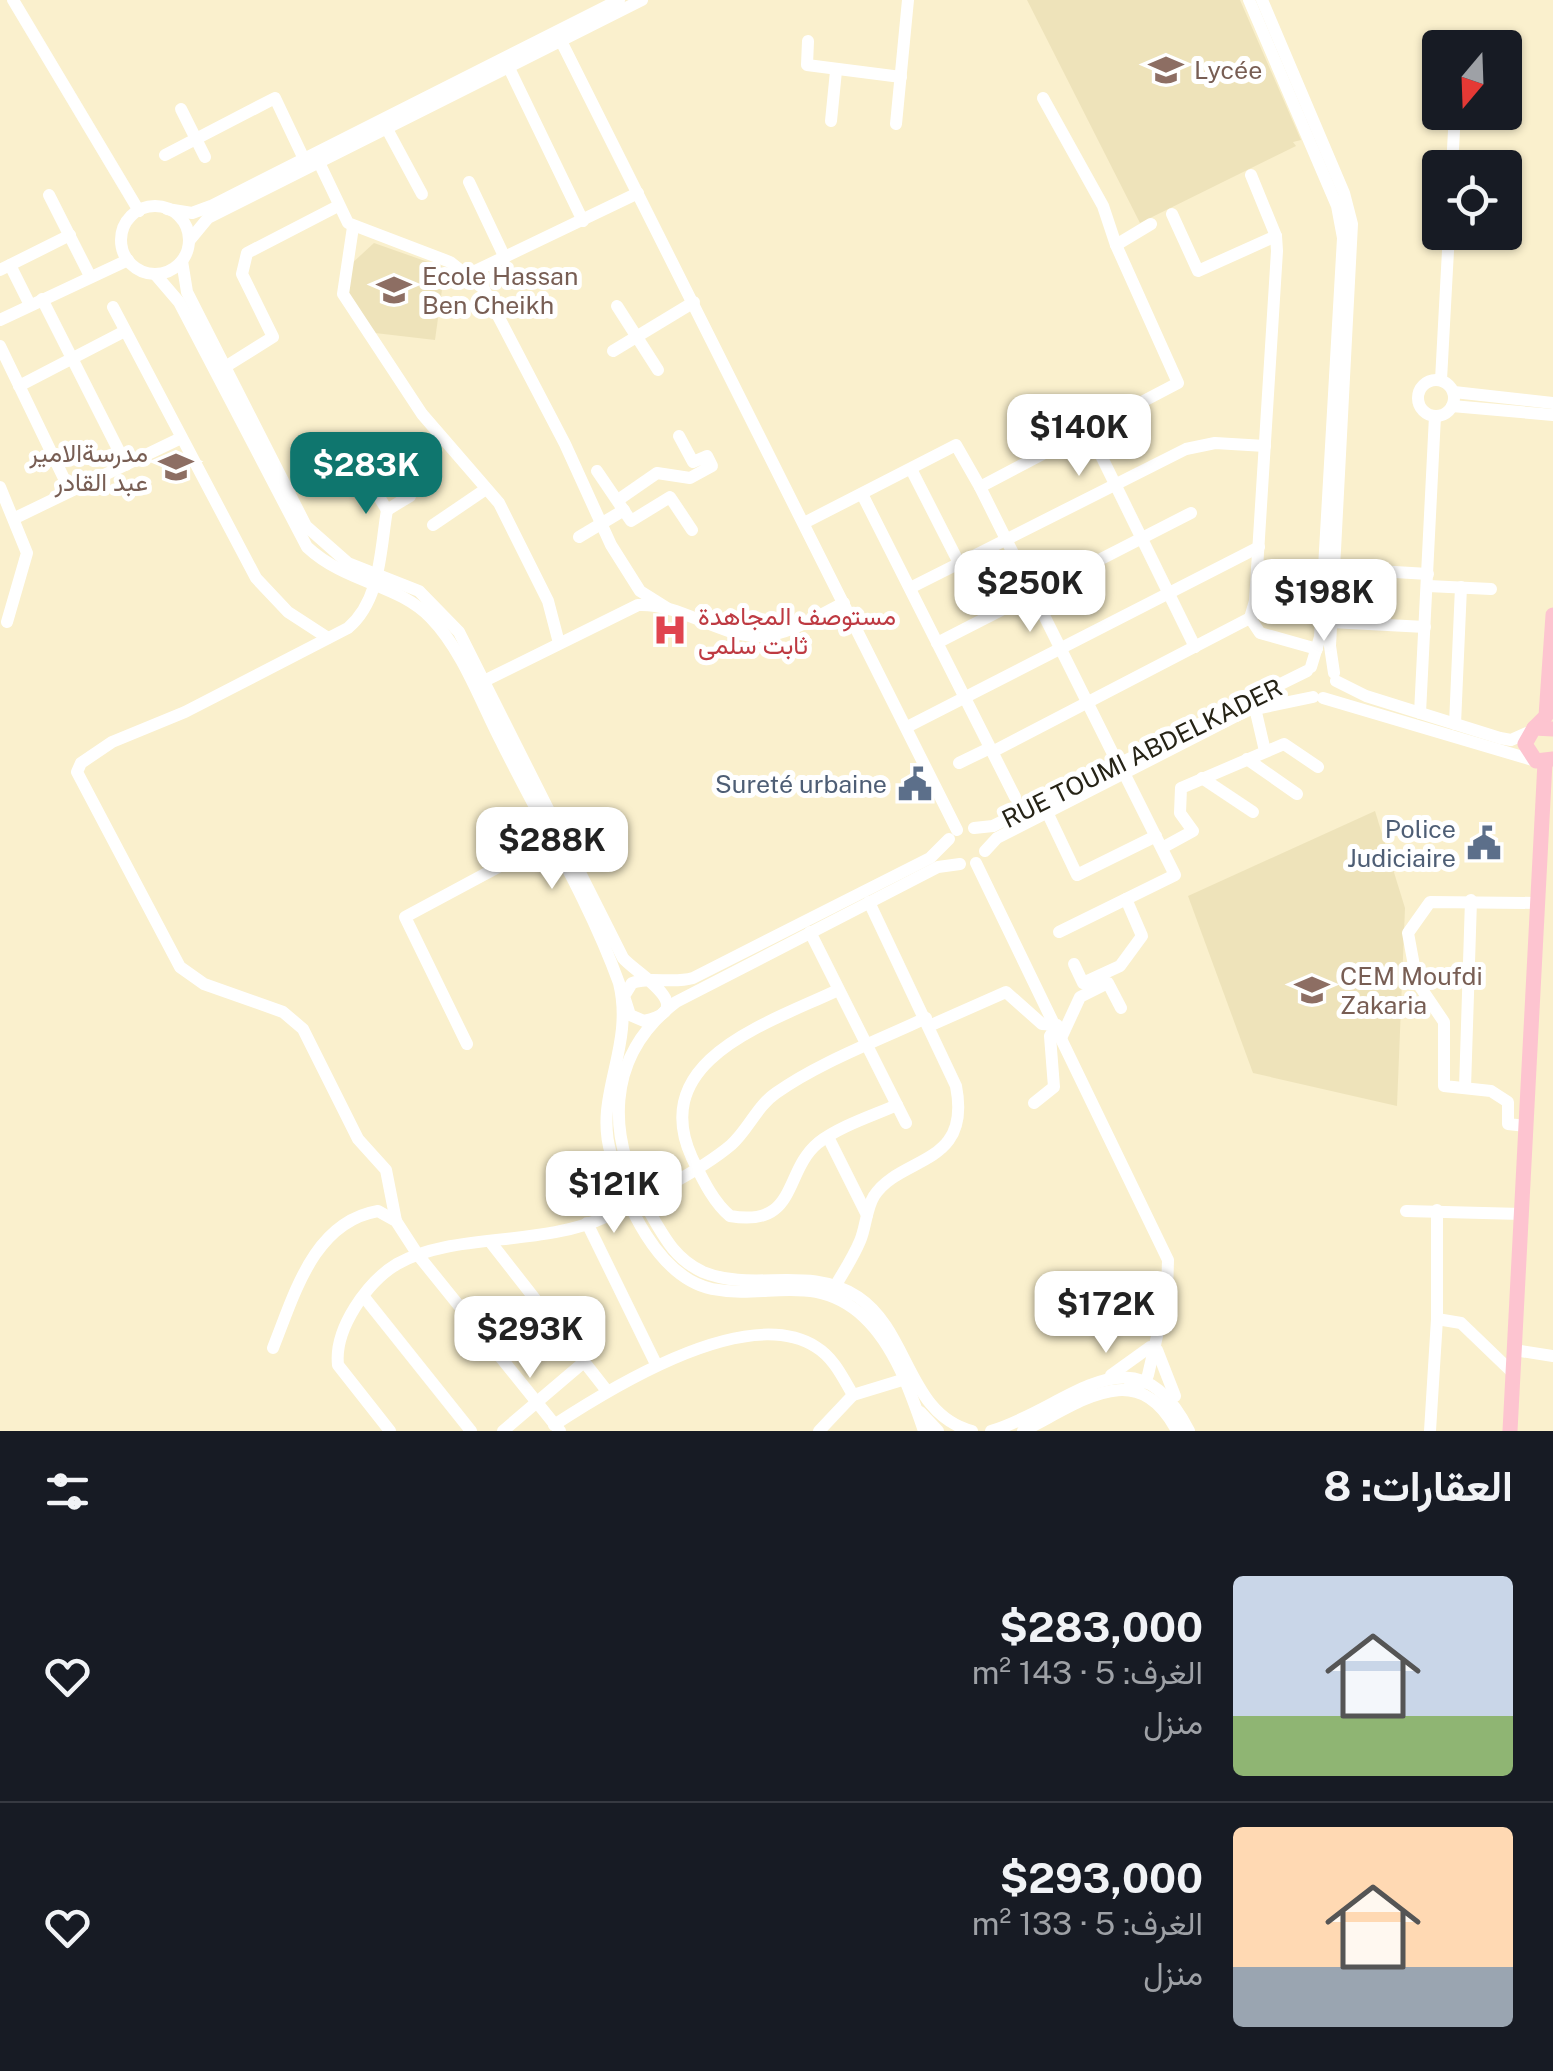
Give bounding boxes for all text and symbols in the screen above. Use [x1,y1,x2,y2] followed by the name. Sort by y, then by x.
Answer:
[1422,30,1522,130] north arrow
[1422,30,1522,250] map controls
[1147,51,1185,89] school or university icon: Lycée
[1194,55,1262,85] place label: Lycée
[1422,150,1522,250] button: locate
[422,261,578,320] place label: Ecole Hassan Ben Cheikh
[375,271,413,309] school or university icon: Ecole Hassan Ben Cheikh
[1009,394,1149,479] pin: $140K
[1029,408,1129,445] text: $140K
[296,432,436,517] pin: $283K
[28,438,148,498] place label: مدرسةالامير عبد القادر
[312,446,420,483] text: $283K
[157,448,195,486] school or university icon: مدرسةالامير عبد القادر
[960,550,1100,635] pin: $250K
[1254,559,1394,644] pin: $198K
[976,564,1084,601] text: $250K
[1274,573,1374,610] text: $198K
[698,601,896,661] place label: مستوصف المجاهدة ثابت سلمى
[651,611,689,649] hospital icon: مستوصف المجاهدة ثابت سلمى
[997,672,1287,834] street label: RUE TOUMI ABDELKADER
[896,765,934,803] public building icon: Sureté urbaine
[715,769,887,799] place label: Sureté urbaine
[482,807,622,892] pin: $288K
[1347,814,1456,873] place label: Police Judiciaire
[498,821,606,858] text: $288K
[1465,824,1503,862] public building icon: Police Judiciaire
[1340,961,1483,1020] place label: CEM Moufdi Zakaria
[1293,971,1331,1009] school or university icon: CEM Moufdi Zakaria
[544,1151,684,1236] pin: $121K
[568,1165,660,1202] text: $121K
[1036,1271,1176,1356] pin: $172K
[1057,1285,1155,1322] text: $172K
[460,1296,600,1381] pin: $293K
[476,1310,584,1347] text: $293K
[1323,1461,1513,1510] text: العقارات: 8
[40,1464,95,1519] icon: filters
[999,1602,1203,1651] text: $283,000
[1313,1616,1433,1736] icon: home
[40,1649,95,1704] icon: heart
[972,1654,1203,1691] text: الغرف: 5 · 143 m²
[1143,1704,1203,1741] text: منزل
[1000,1853,1203,1902] text: $293,000
[1313,1867,1433,1987] icon: home
[40,1900,95,1955] icon: heart
[972,1905,1203,1942] text: الغرف: 5 · 133 m²
[1143,1955,1203,1992] text: منزل

